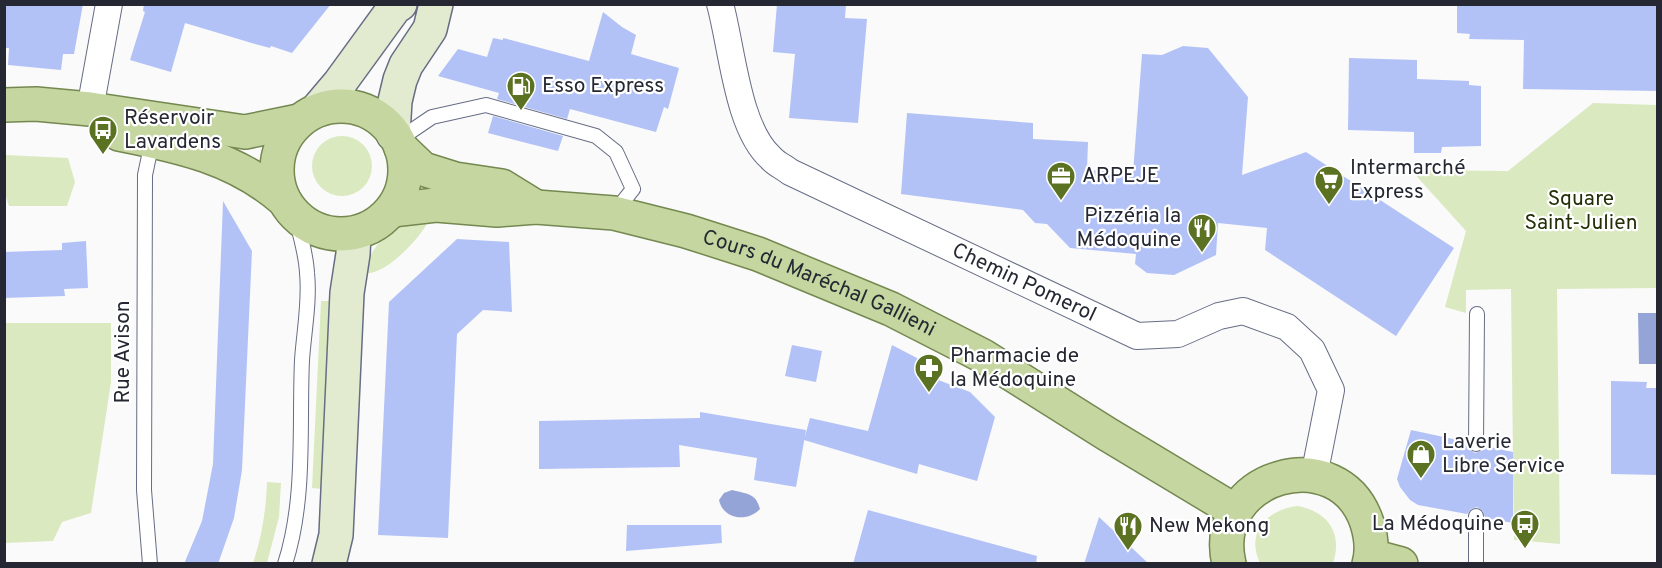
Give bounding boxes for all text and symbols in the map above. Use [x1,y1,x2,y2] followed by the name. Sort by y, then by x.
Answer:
[505,70,537,112] fuel station icon: Esso Express
[542,73,664,100] place label: Esso Express
[124,105,221,156] place label: Réservoir Lavardens
[87,114,119,156] bus stop icon: Réservoir Lavardens
[1350,155,1466,206] place label: Intermarché Express
[1045,160,1077,202] office icon: ARPEJE
[1082,163,1159,190] place label: ARPEJE
[1313,164,1345,206] supermarket icon: Intermarché Express
[1524,186,1638,237] park label: Square Saint-Julien
[1077,203,1181,254] place label: Pizzéria la Médoquine
[1186,212,1218,254] restaurant icon: Pizzéria la Médoquine
[699,224,940,343] street label: Cours du Maréchal Gallieni
[948,237,1101,328] street label: Chemin Pomerol
[110,300,137,404] street label: Rue Avison
[950,343,1079,394] place label: Pharmacie de la Médoquine
[913,352,945,394] pharmacy icon: Pharmacie de la Médoquine
[1442,429,1565,480] place label: Laverie Libre Service
[1405,438,1437,480] shop icon: Laverie Libre Service
[1509,508,1541,550] bus stop icon: La Médoquine
[1112,510,1144,552] restaurant icon: New Mekong
[1372,511,1504,538] place label: La Médoquine
[1149,513,1269,540] place label: New Mekong

